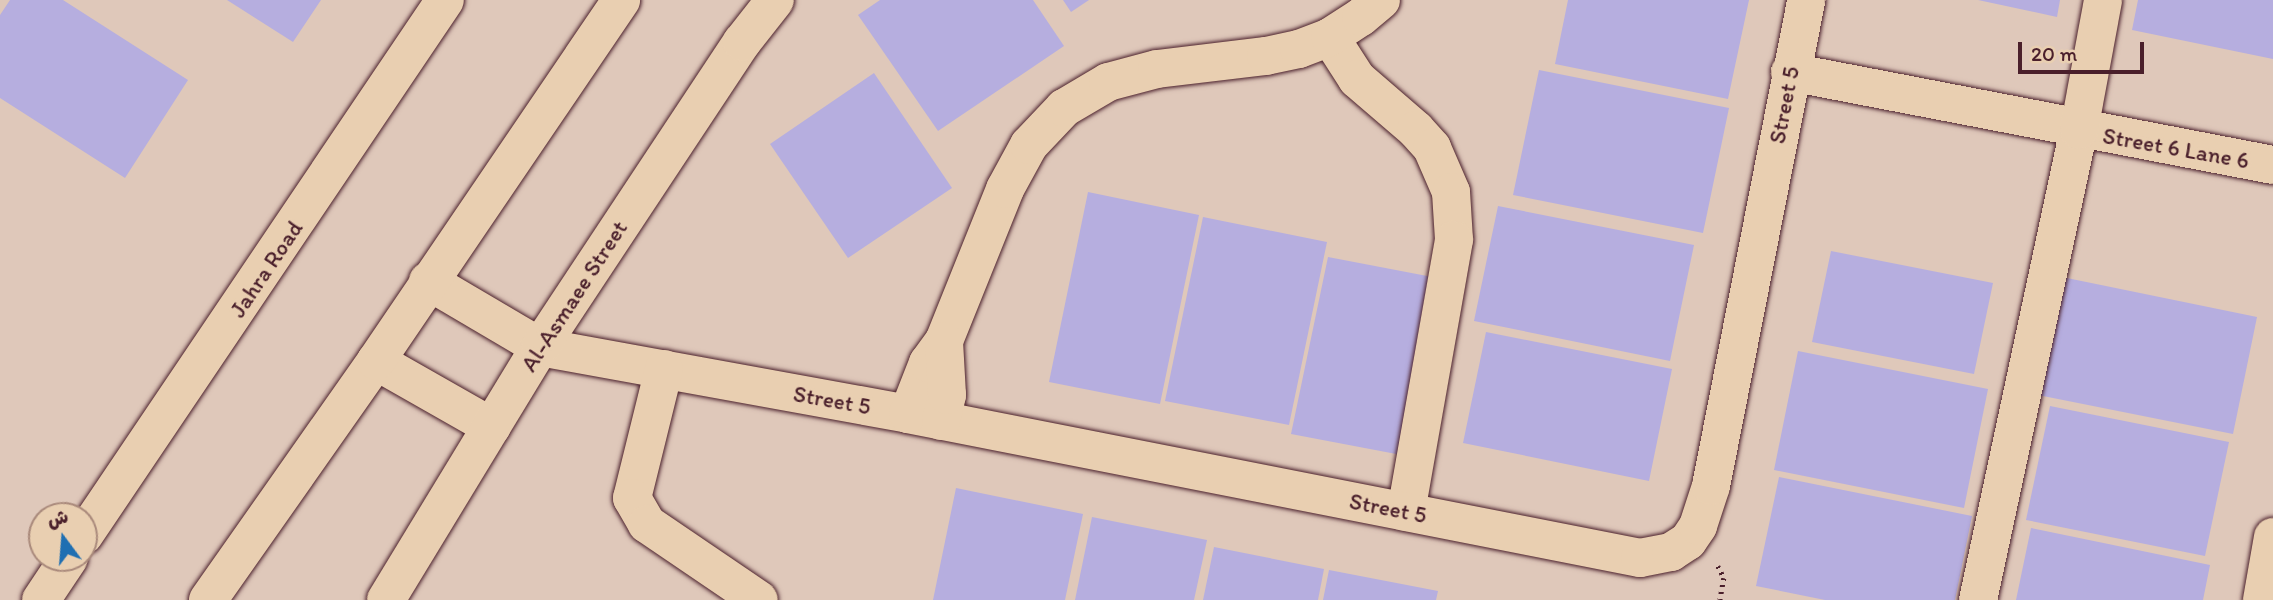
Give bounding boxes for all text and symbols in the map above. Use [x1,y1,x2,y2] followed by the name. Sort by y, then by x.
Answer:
[2021,28,2147,72] scale bar
[2031,41,2077,66] text: 20 m
[1763,64,1805,146] street label: Street 5
[2101,122,2251,174] street label: Street 6 Lane 6
[515,215,633,377] street label: Al-Asmaee Street
[224,216,308,322] street label: Jahra Road
[791,380,873,420] street label: Street 5
[1347,487,1429,529] street label: Street 5
[28,502,98,572] north arrow
[44,504,71,532] text: ش

